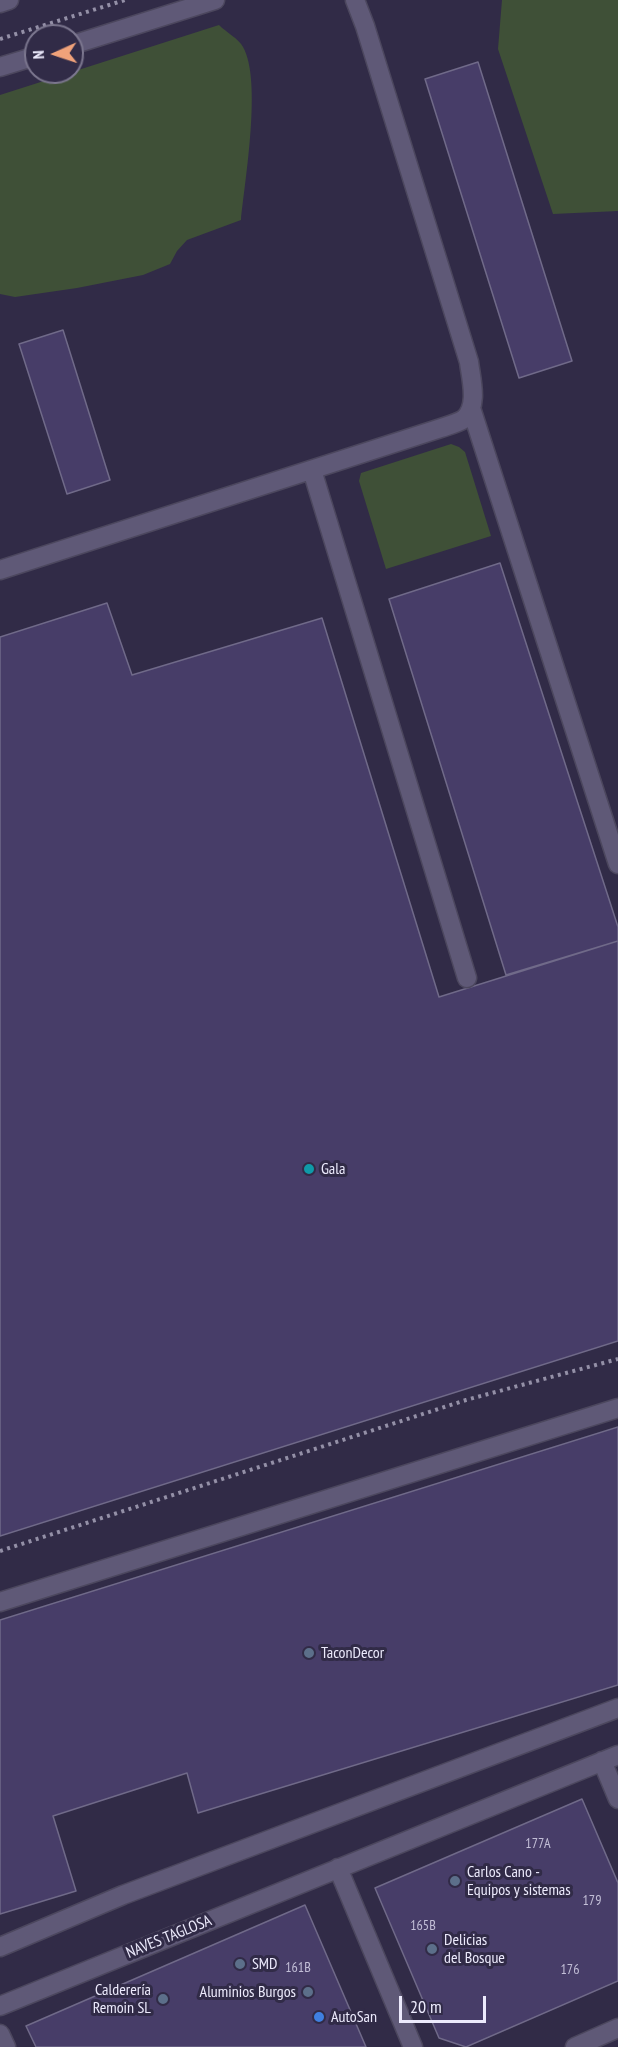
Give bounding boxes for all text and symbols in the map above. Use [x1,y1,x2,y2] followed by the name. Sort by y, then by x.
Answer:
[24,24,84,84] north arrow
[28,50,48,60] text: N
[321,1159,345,1179] place label: Gala
[302,1162,316,1176] marker: Gala
[321,1643,384,1663] place label: TaconDecor
[302,1646,316,1660] marker: TaconDecor
[525,1836,551,1852] house number: 177A
[467,1862,571,1900] place label: Carlos Cano - Equipos y sistemas
[448,1874,462,1888] marker: Carlos Cano - Equipos y sistemas
[583,1893,601,1909] house number: 179
[124,1911,214,1963] street label: NAVES TAGLOSA
[410,1918,436,1934] house number: 165B
[444,1930,505,1968] place label: Delicias del Bosque
[425,1942,439,1956] marker: Delicias del Bosque
[252,1954,277,1974] place label: SMD
[233,1957,247,1971] marker: SMD
[285,1960,311,1976] house number: 161B
[561,1962,579,1978] house number: 176
[93,1980,151,2018] place label: Calderería Remoin SL
[200,1982,296,2002] place label: Aluminios Burgos
[402,1984,489,2022] scale bar
[301,1985,315,1999] marker: Aluminios Burgos
[156,1992,170,2006] marker: Calderería Remoin SL
[410,1995,442,2018] text: 20 m
[331,2007,377,2027] place label: AutoSan
[312,2010,326,2024] marker: AutoSan

